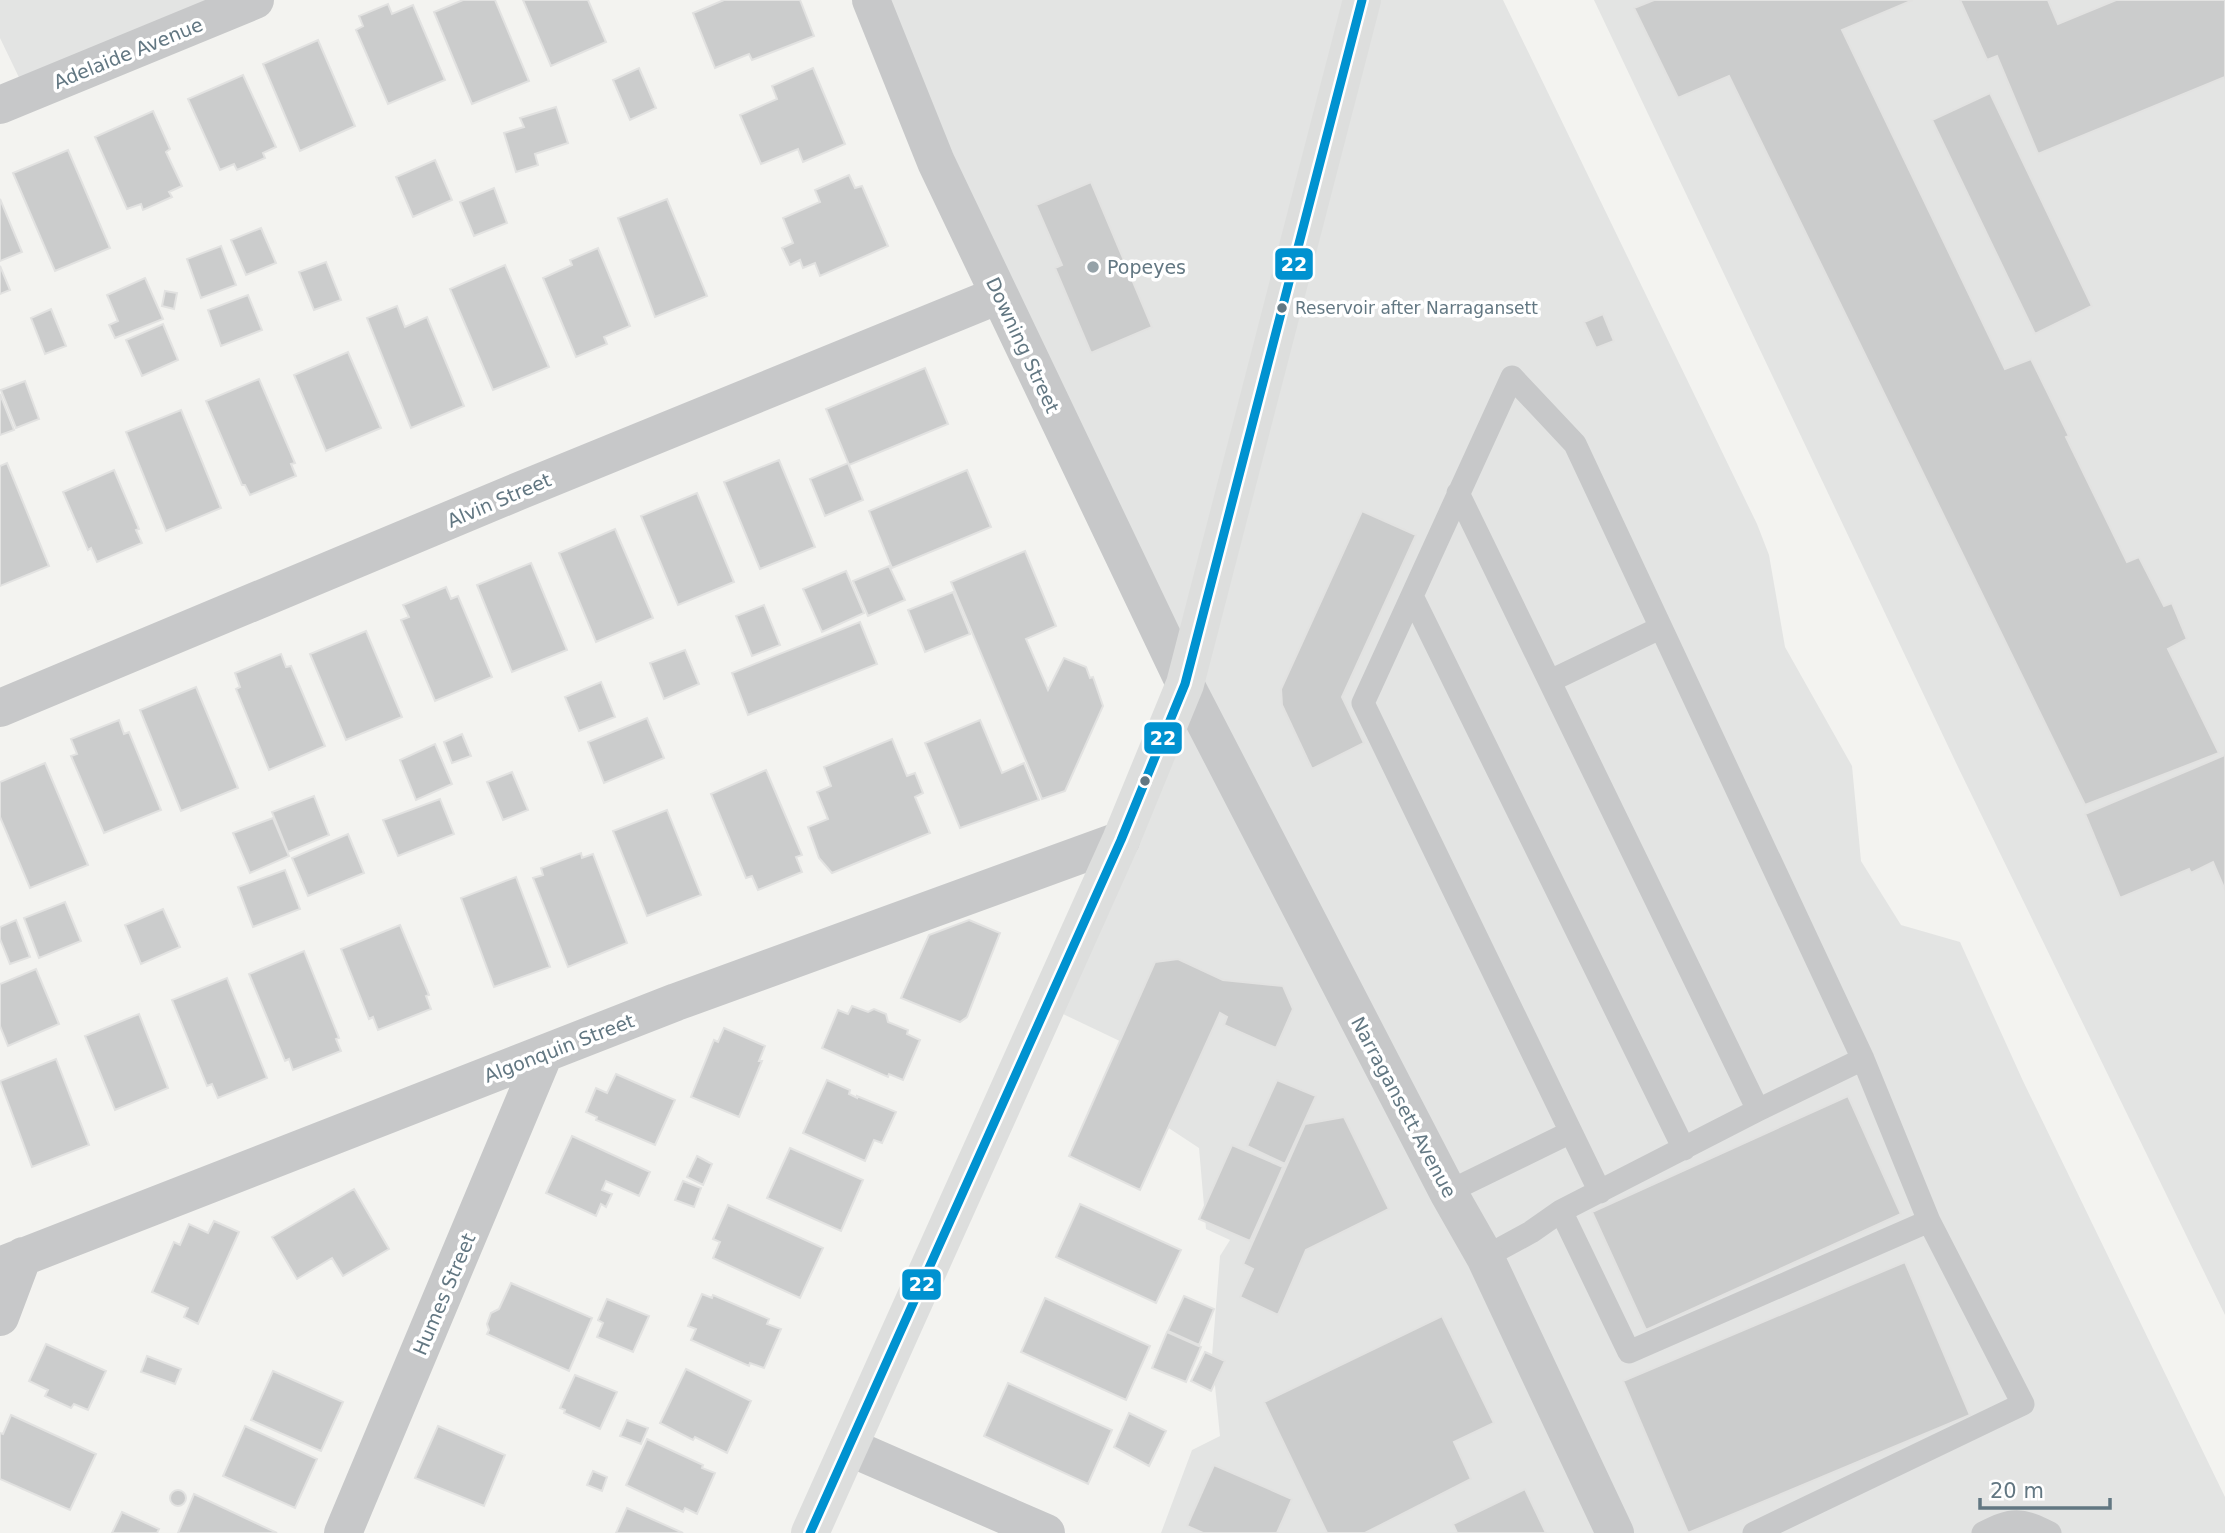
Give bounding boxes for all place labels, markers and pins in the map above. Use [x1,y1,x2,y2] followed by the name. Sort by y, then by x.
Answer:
[1107,256,1186,278] place label: Popeyes
[1085,259,1101,275] marker: Popeyes
[1295,298,1538,318] place label: Reservoir after Narragansett
[1275,301,1289,315] marker: Reservoir after Narragansett
[1138,774,1152,788] unlabelled marker

